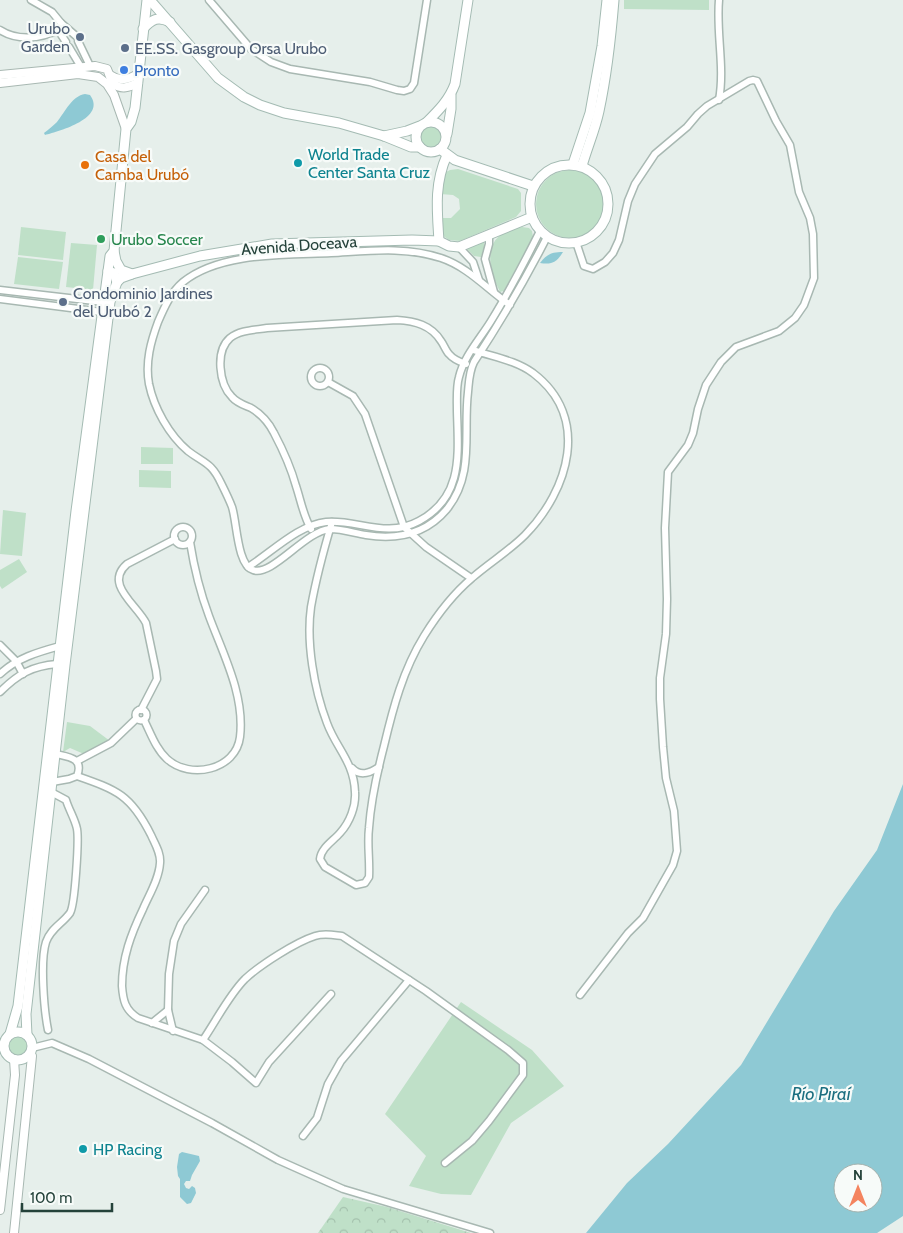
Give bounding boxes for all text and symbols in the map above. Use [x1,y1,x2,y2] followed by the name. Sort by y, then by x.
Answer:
[21,19,70,56] place label: Urubo Garden
[74,31,86,43] marker: Urubo Garden
[135,39,327,58] place label: EE.SS. Gasgroup Orsa Urubo
[119,42,131,54] marker: EE.SS. Gasgroup Orsa Urubo
[134,61,180,80] place label: Pronto
[118,64,130,76] marker: Pronto
[308,145,431,182] place label: World Trade Center Santa Cruz
[95,147,189,184] place label: Casa del Camba Urubó
[292,157,304,169] marker: World Trade Center Santa Cruz
[79,159,91,171] marker: Casa del Camba Urubó
[111,230,204,249] place label: Urubo Soccer
[240,232,358,259] street label: Avenida Doceava
[95,233,107,245] marker: Urubo Soccer
[73,284,213,321] place label: Condominio Jardines del Urubó 2
[57,296,69,308] marker: Condominio Jardines del Urubó 2
[791,1083,852,1105] water label: Río Piraí
[93,1140,163,1159] place label: HP Racing
[77,1143,89,1155] marker: HP Racing
[833,1163,883,1213] north arrow
[853,1166,863,1184] text: N
[22,1180,112,1212] scale bar
[30,1189,72,1207] text: 100 m

